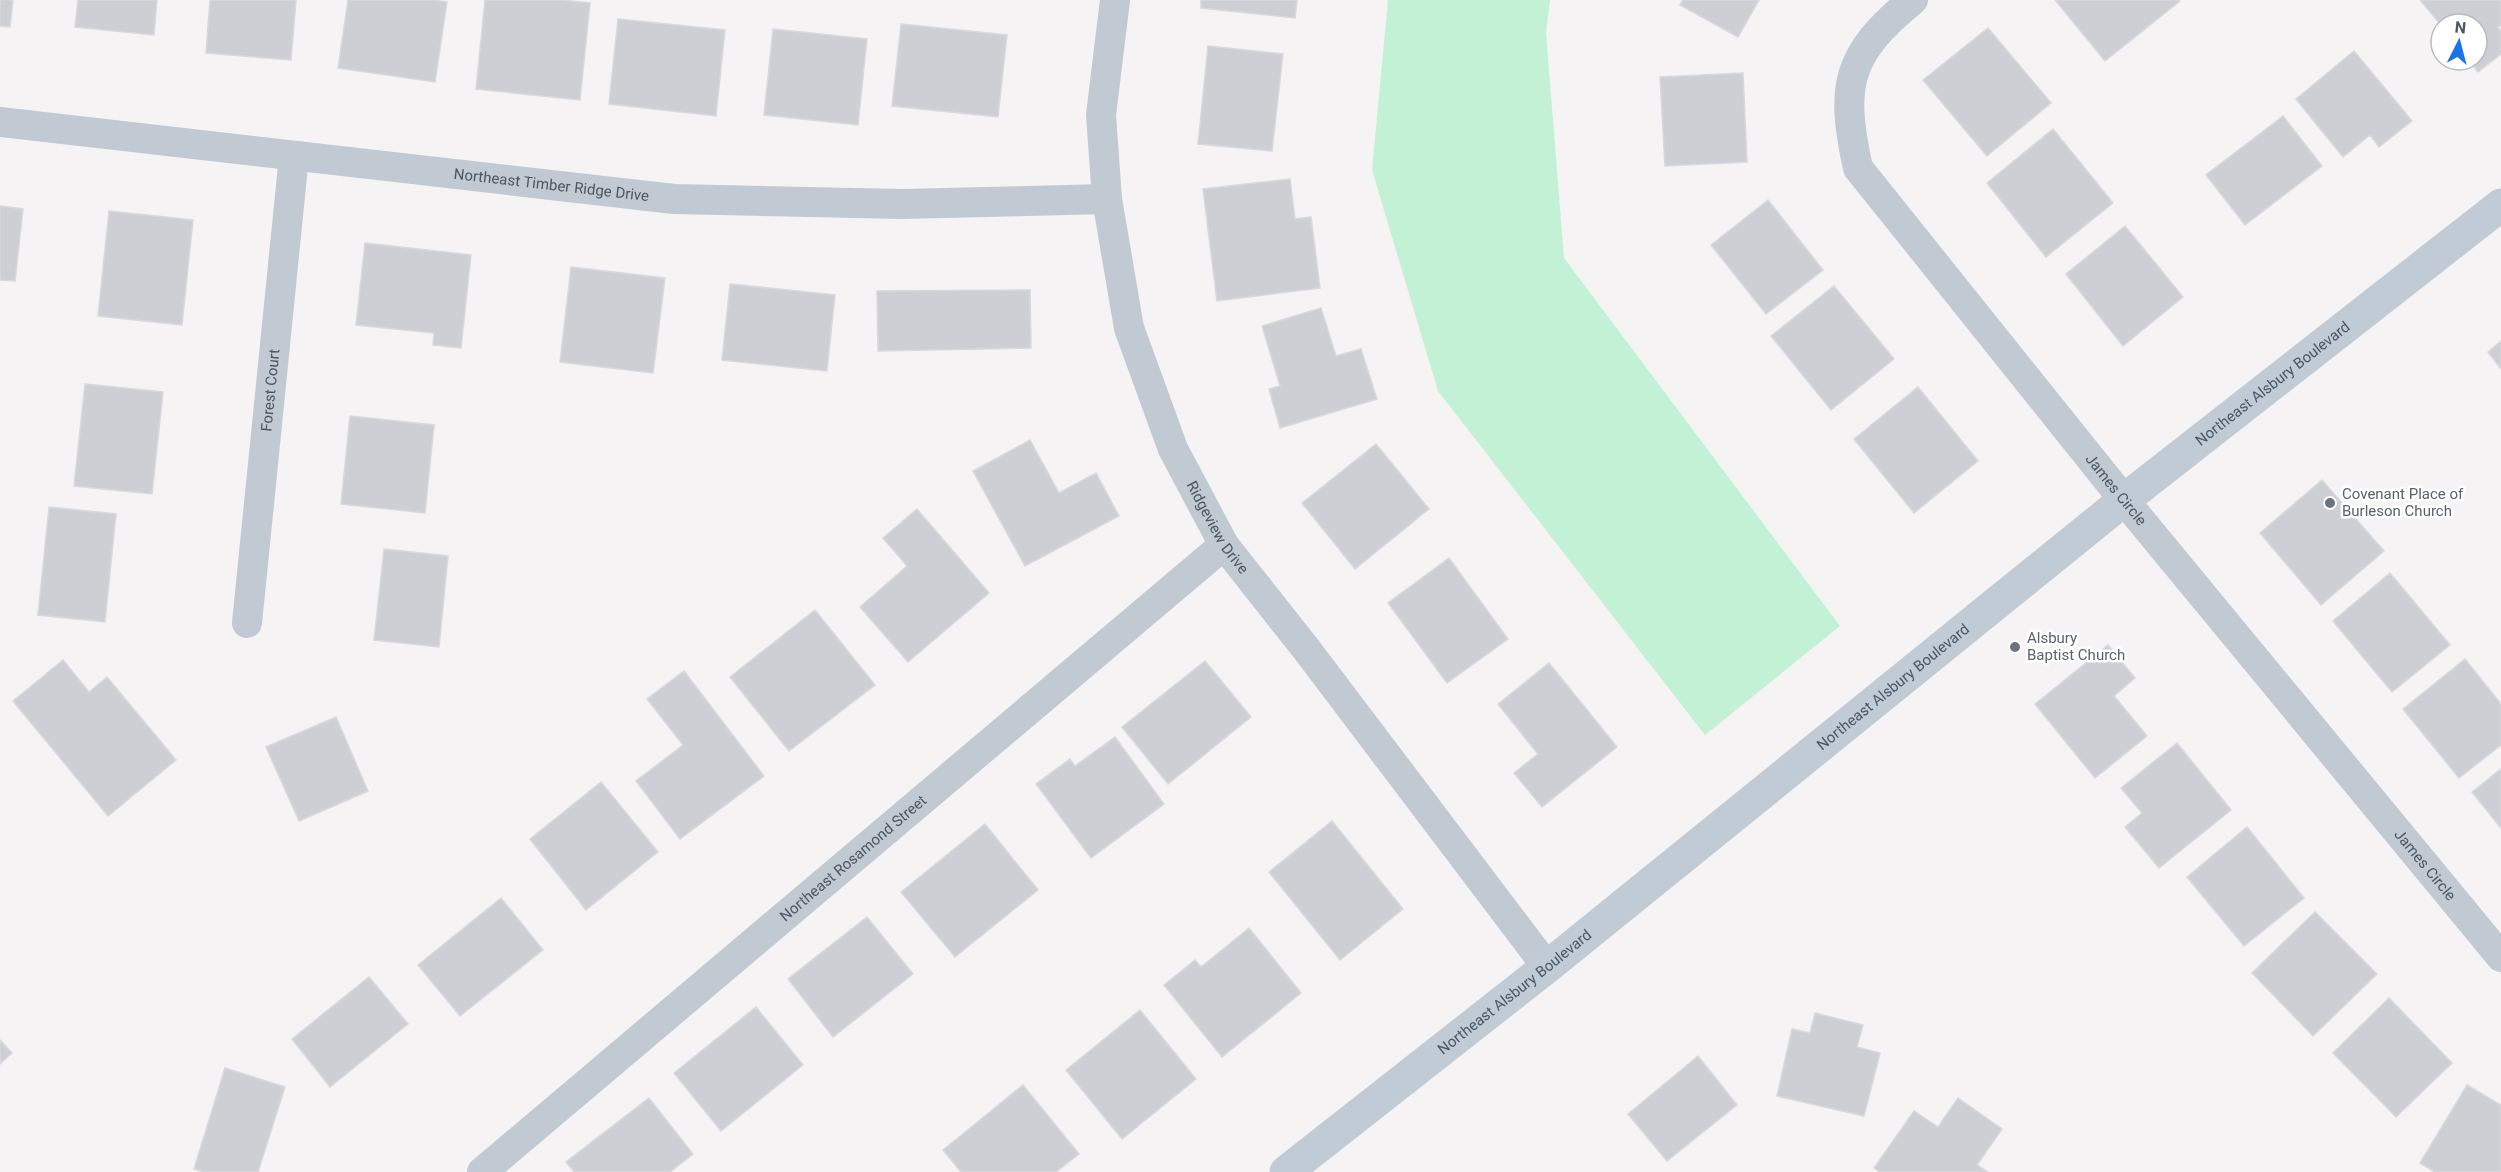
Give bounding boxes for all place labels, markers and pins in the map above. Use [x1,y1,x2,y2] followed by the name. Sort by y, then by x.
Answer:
[2342,485,2464,520] place label: Covenant Place of Burleson Church
[2323,496,2337,510] marker: Covenant Place of Burleson Church
[2027,629,2125,664] place label: Alsbury Baptist Church
[2008,640,2022,654] marker: Alsbury Baptist Church

